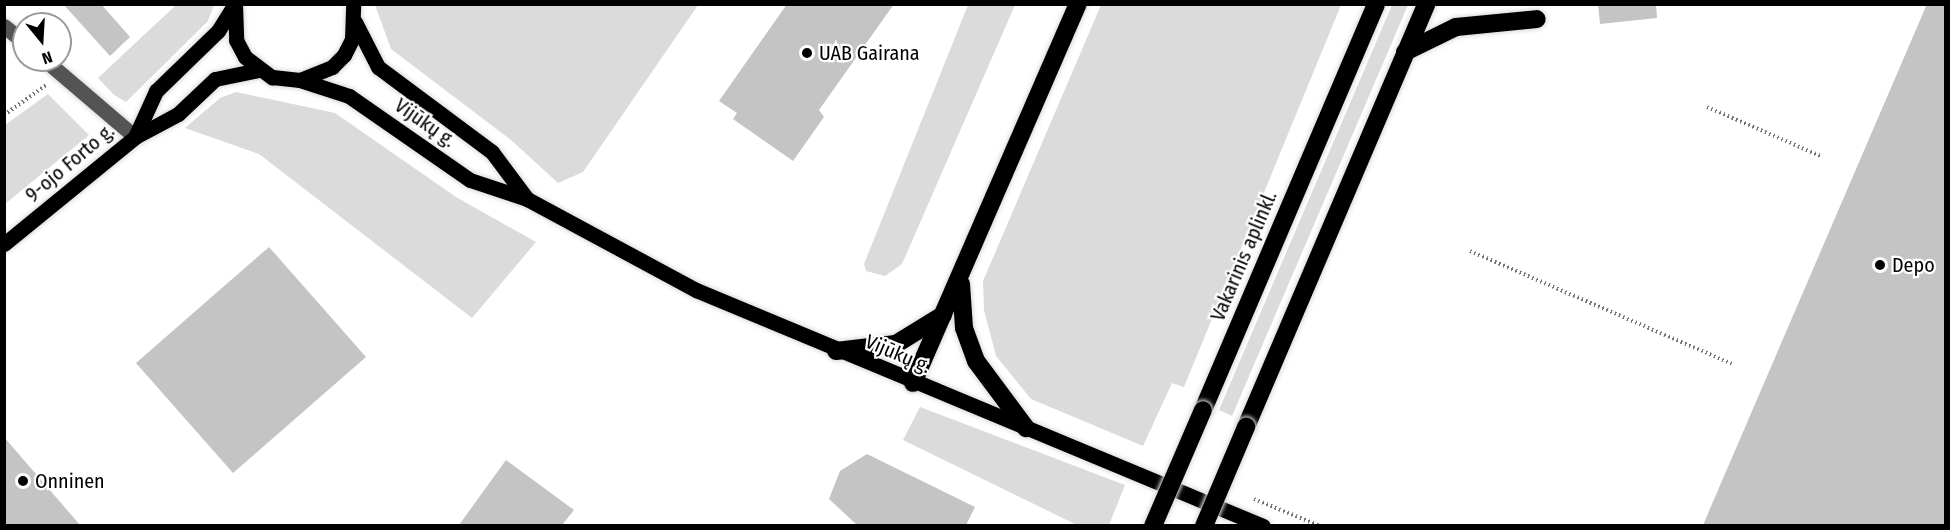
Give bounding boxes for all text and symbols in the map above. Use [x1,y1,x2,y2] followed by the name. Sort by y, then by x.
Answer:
[12,12,72,72] north arrow
[819,41,920,65] place label: UAB Gairana
[800,46,814,60] marker: UAB Gairana
[40,47,55,68] text: N
[390,93,460,153] street label: Vijūkų g.
[21,119,119,207] street label: 9-ojo Forto g.
[1206,187,1282,325] street label: Vakarinis aplinkl.
[1892,253,1935,277] place label: Depo
[1873,258,1887,272] marker: Depo
[862,330,934,378] street label: Vijūkų g.
[35,469,105,493] place label: Onninen
[16,474,30,488] marker: Onninen

